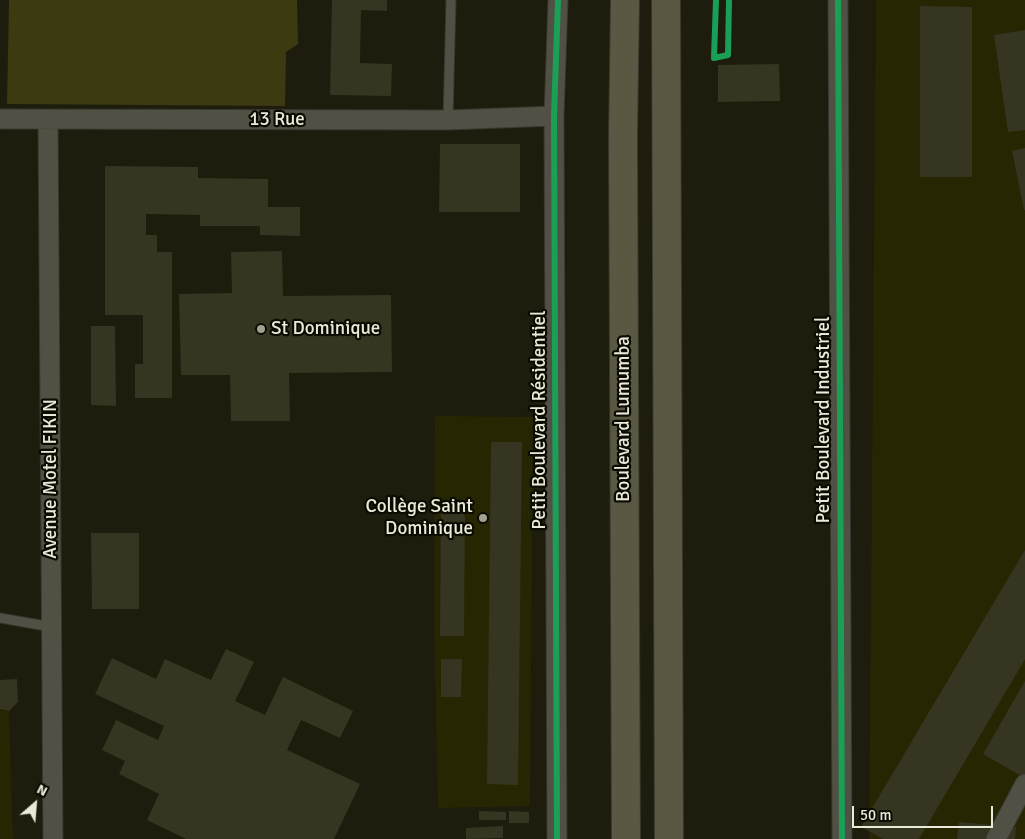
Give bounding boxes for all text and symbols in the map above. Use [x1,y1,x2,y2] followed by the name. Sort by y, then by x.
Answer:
[249,109,305,131] street label: 13 Rue
[529,310,551,530] street label: Petit Boulevard Résidentiel
[813,316,835,524] street label: Petit Boulevard Industriel
[271,318,380,340] place label: St Dominique
[255,323,267,335] marker: St Dominique
[613,336,635,502] street label: Boulevard Lumumba
[40,399,62,559] street label: Avenue Motel FIKIN
[365,496,473,540] place label: Collège Saint Dominique
[477,512,489,524] marker: Collège Saint Dominique
[10,779,60,829] north arrow
[34,780,50,800] text: N
[855,796,996,828] scale bar
[860,806,891,824] text: 50 m

